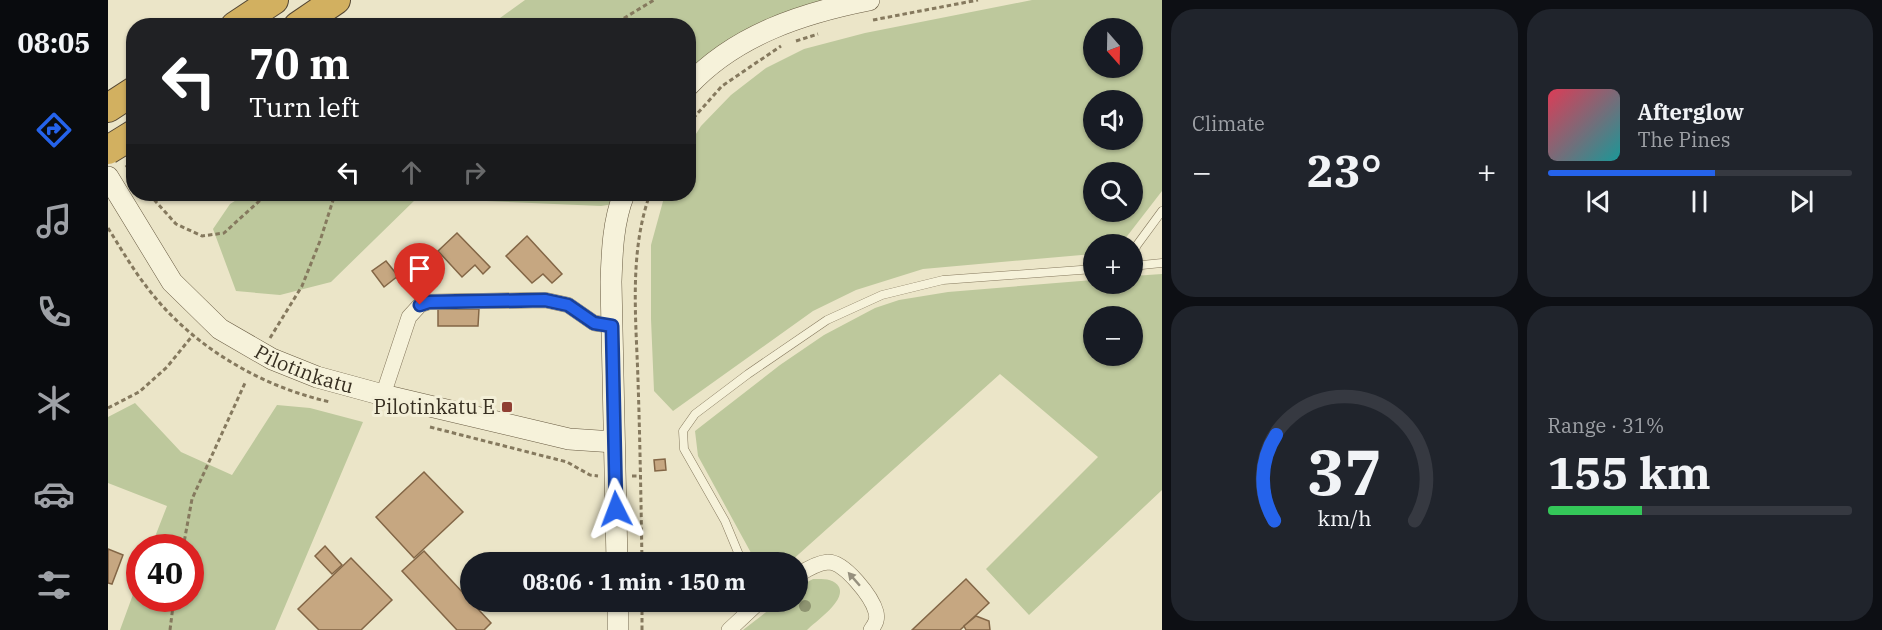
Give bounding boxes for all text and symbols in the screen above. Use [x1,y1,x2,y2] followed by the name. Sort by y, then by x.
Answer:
[1083,18,1143,78] north arrow
[1083,18,1143,366] map controls
[18,25,90,60] text: 08:05
[249,36,350,91] text: 70 m
[150,42,228,120] icon: left
[249,89,360,124] text: Turn left
[1083,90,1143,150] button: sound
[1638,97,1744,126] text: Afterglow
[33,109,75,151] icon: directions
[1192,110,1265,137] text: Climate
[1638,126,1730,153] text: The Pines
[1307,141,1382,199] text: 23°
[1192,150,1212,193] text: −
[1477,150,1497,193] text: +
[332,156,365,189] icon: left
[395,156,428,189] icon: ahead
[458,156,491,189] icon: right
[1083,162,1143,222] button: search
[1582,185,1615,218] icon: previous
[1683,185,1716,218] icon: pause
[1785,185,1818,218] icon: next
[33,200,75,242] icon: music
[1083,234,1143,294] button: +
[394,243,445,305] pin
[403,252,436,285] icon: arrive
[33,291,75,333] icon: phone
[1083,306,1143,366] button: −
[250,338,357,399] street label: Pilotinkatu
[33,382,75,424] icon: climate
[373,393,495,420] place label: Pilotinkatu E
[500,400,514,414] marker: Pilotinkatu E
[1548,412,1664,439] text: Range · 31%
[1307,431,1382,512] text: 37
[1548,443,1711,501] text: 155 km
[33,473,75,515] icon: car
[584,477,648,541] position arrow
[1317,504,1371,532] text: km/h
[126,534,204,612] speed limit sign: 40
[33,564,75,606] icon: filters
[522,567,746,596] text: 08:06 · 1 min · 150 m
[848,572,861,587] one-way arrow

